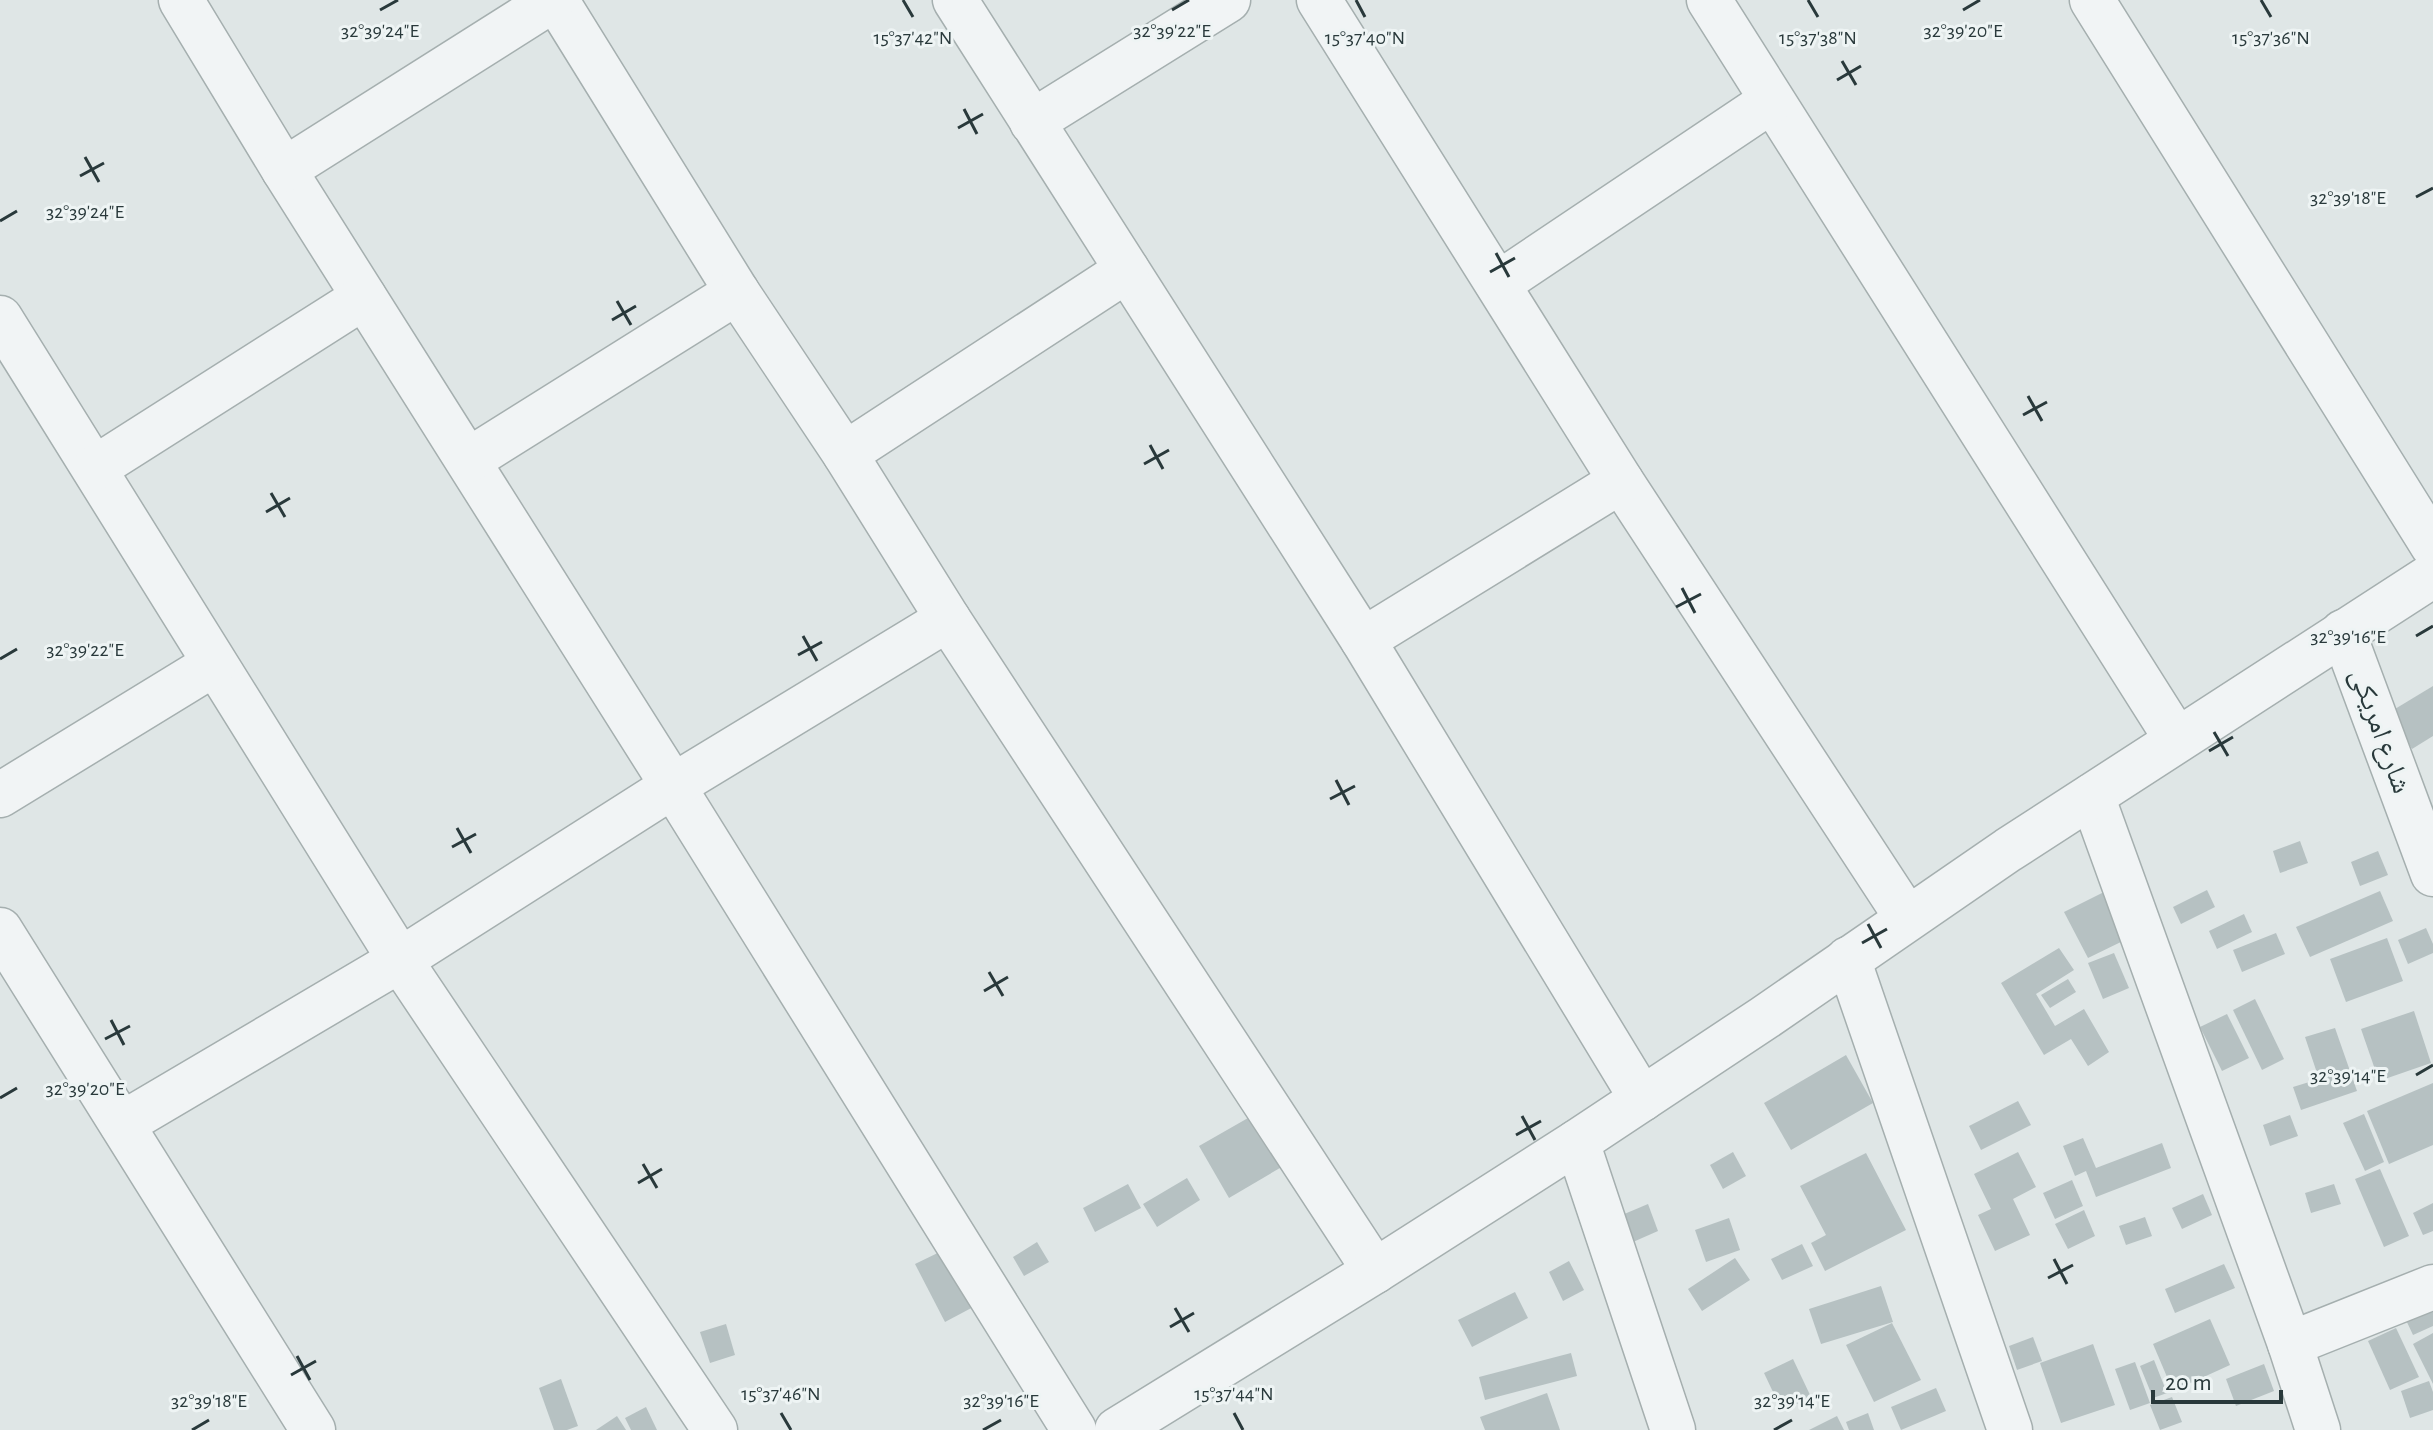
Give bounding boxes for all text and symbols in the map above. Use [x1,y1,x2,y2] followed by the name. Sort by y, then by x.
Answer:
[341,21,419,41] text: 32°39'24"E
[1133,21,1211,41] text: 32°39'22"E
[1923,21,2003,41] text: 32°39'20"E
[874,28,952,48] text: 15°37'42"N
[1325,28,1405,48] text: 15°37'40"N
[1779,28,1857,48] text: 15°37'38"N
[2232,28,2310,48] text: 15°37'36"N
[2310,188,2386,208] text: 32°39'18"E
[46,202,124,222] text: 32°39'24"E
[2310,627,2386,647] text: 32°39'16"E
[46,640,124,660] text: 32°39'22"E
[2343,665,2415,798] street label: شارع امريكى
[2310,1066,2386,1086] text: 32°39'14"E
[45,1079,125,1099] text: 32°39'20"E
[2153,1354,2281,1404] scale bar
[2165,1371,2212,1395] text: 20 m
[741,1384,821,1404] text: 15°37'46"N
[1194,1384,1274,1404] text: 15°37'44"N
[171,1391,247,1411] text: 32°39'18"E
[963,1391,1039,1411] text: 32°39'16"E
[1754,1391,1830,1411] text: 32°39'14"E

